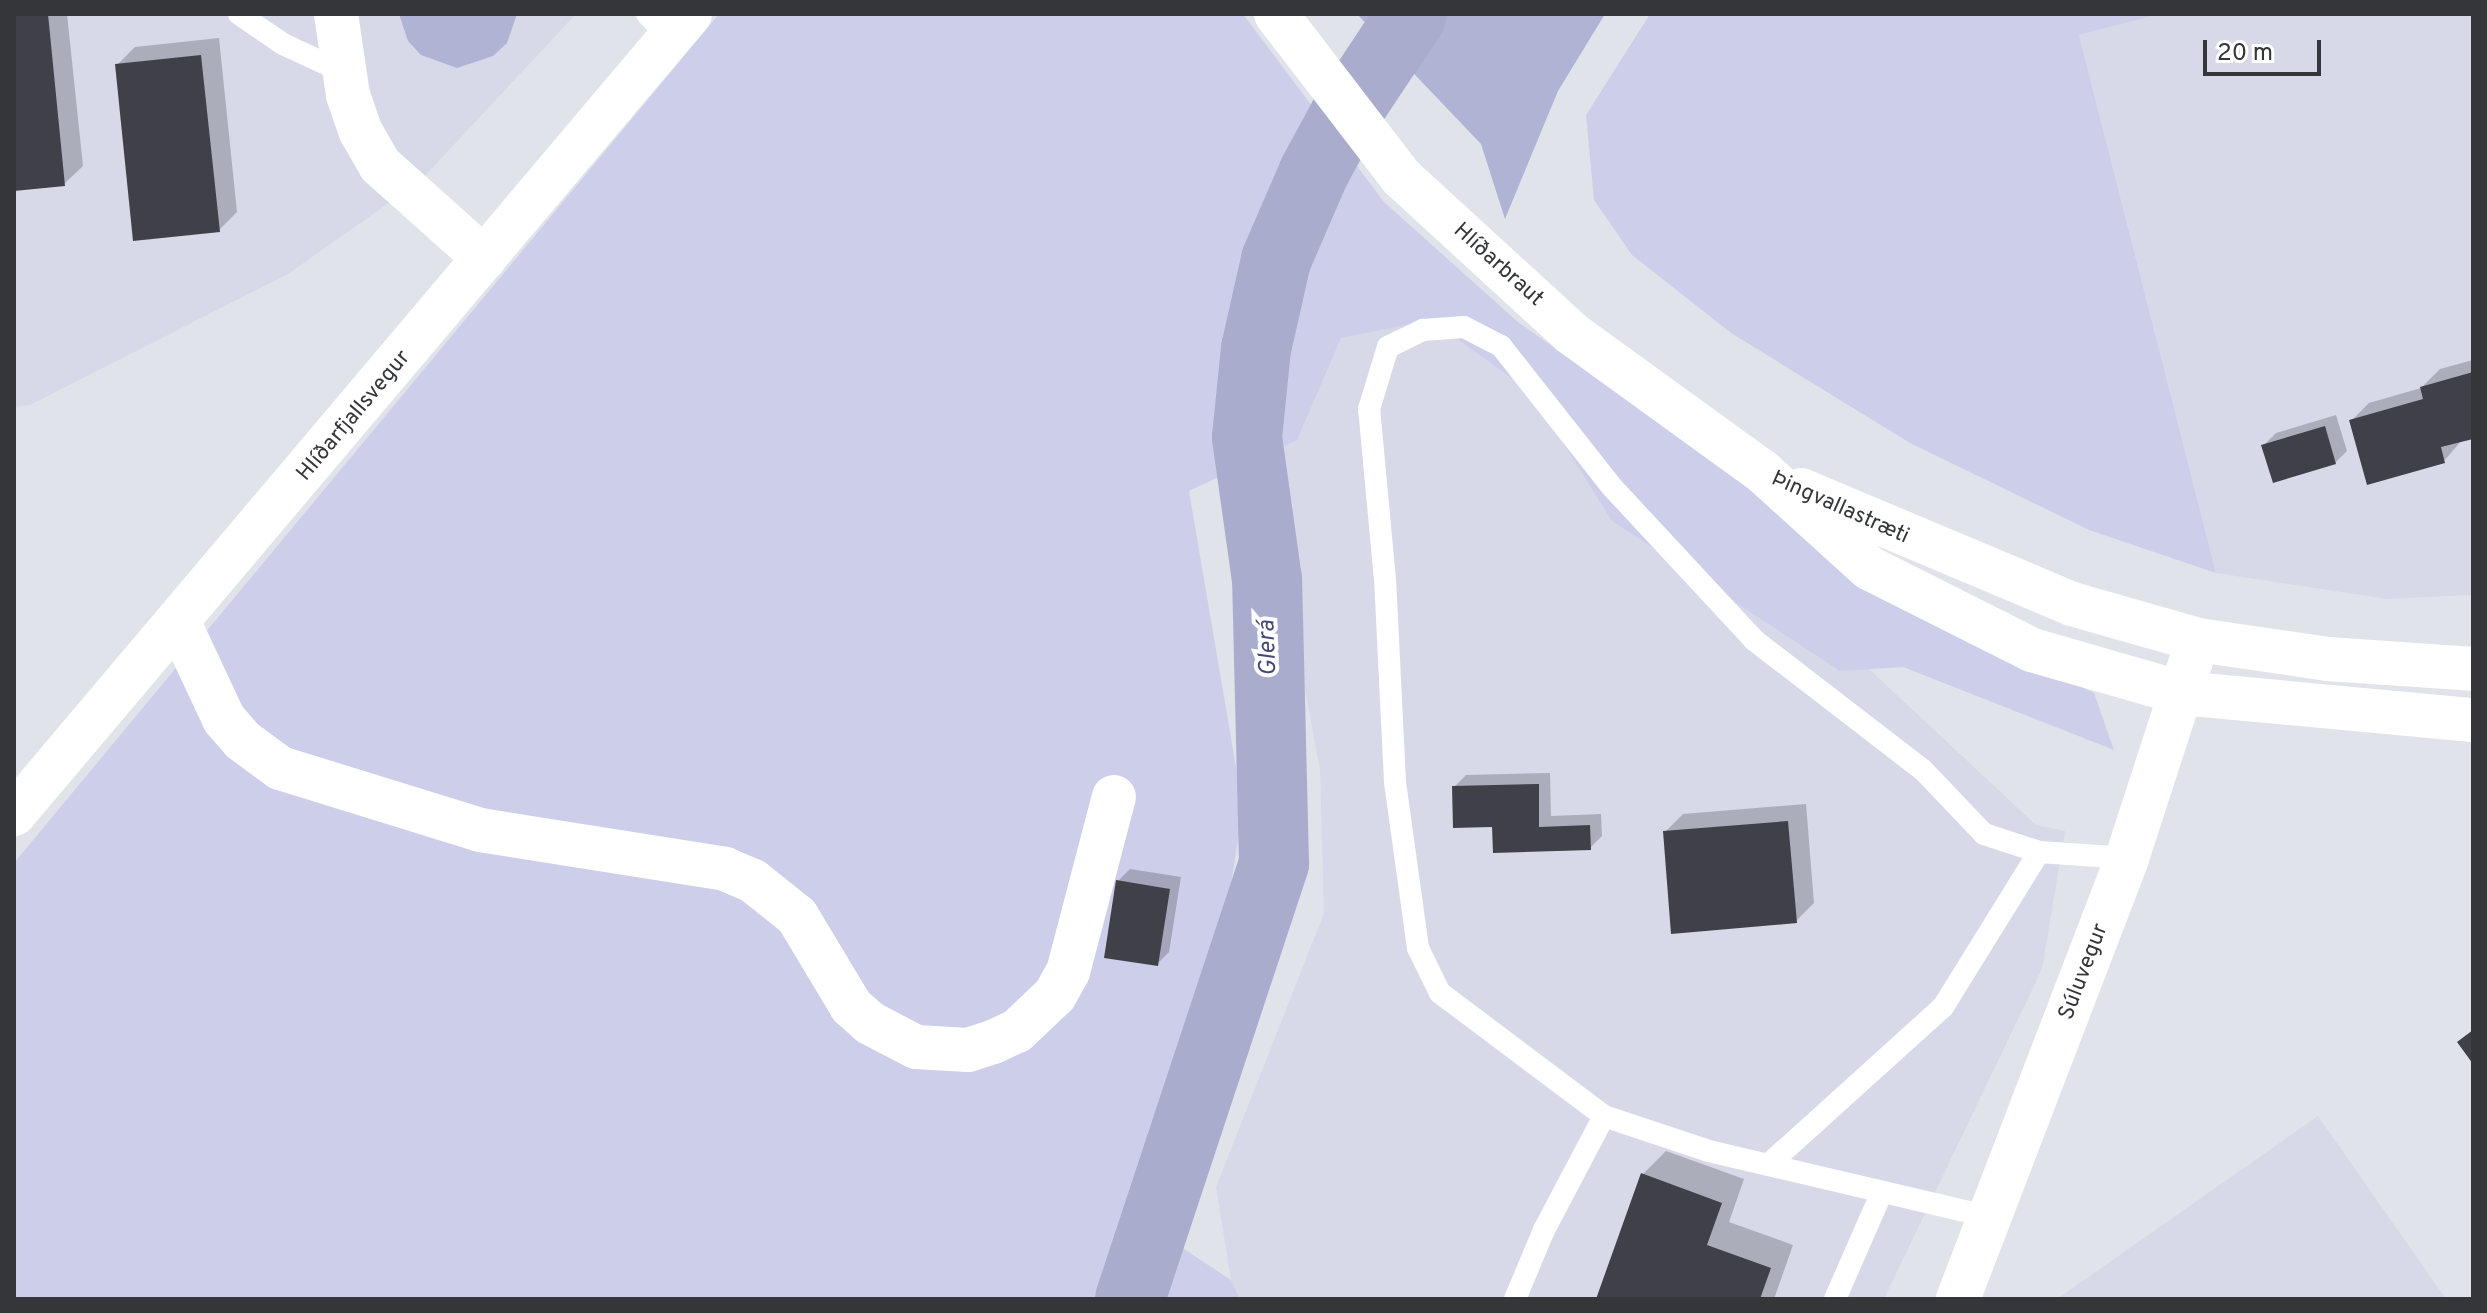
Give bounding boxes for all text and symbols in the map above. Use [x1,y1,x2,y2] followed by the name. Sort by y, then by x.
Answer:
[2207,24,2325,74] scale bar
[2217,39,2273,69] text: 20 m
[1447,218,1549,312] street label: Hlíðarbraut
[292,345,416,487] street label: Hlíðarfjallsvegur
[1767,466,1913,550] street label: Þingvallastræti
[1254,620,1284,676] water label: Glerá
[2054,920,2114,1024] street label: Súluvegur

